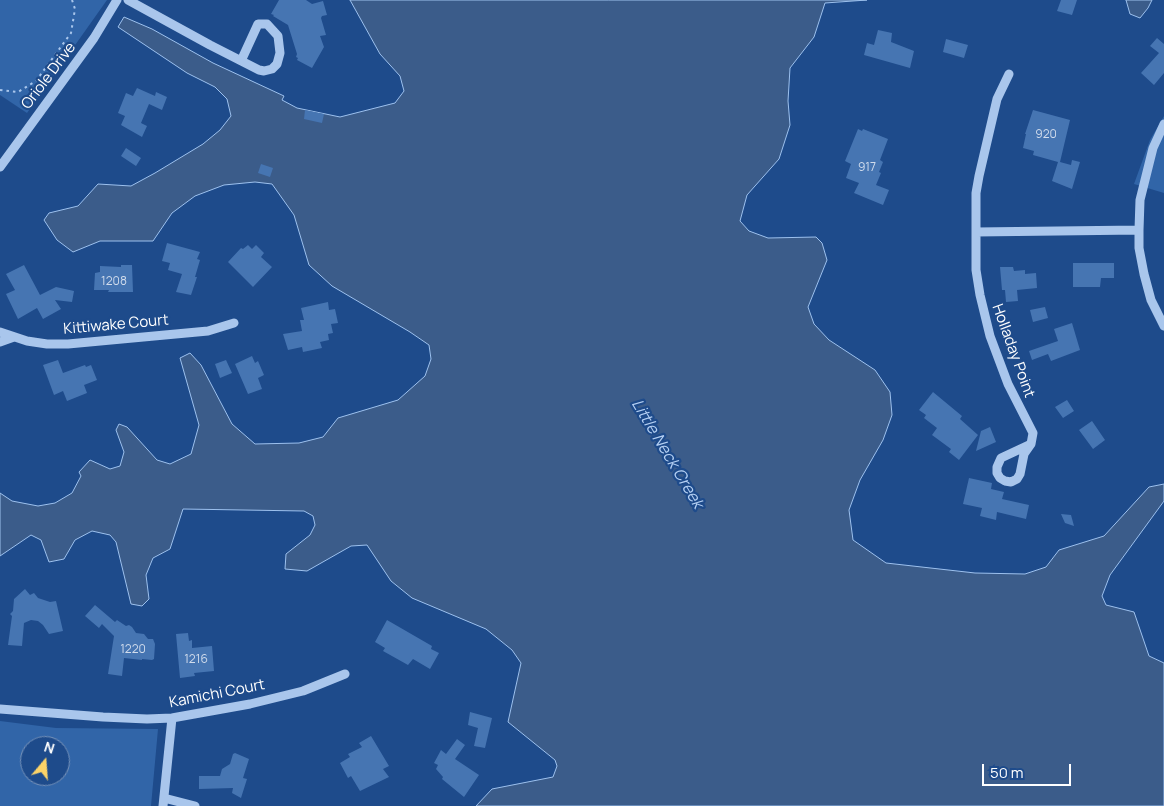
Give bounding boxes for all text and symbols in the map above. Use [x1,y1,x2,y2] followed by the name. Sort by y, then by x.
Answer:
[18,39,80,113] street label: Oriole Drive
[1035,128,1057,142] house number: 920
[858,161,876,175] house number: 917
[101,275,127,289] house number: 1208
[988,302,1038,400] street label: Holladay Point
[63,311,169,339] street label: Kittiwake Court
[627,396,707,512] water label: Little Neck Creek
[120,643,146,657] house number: 1220
[184,653,208,667] house number: 1216
[168,676,266,712] street label: Kamichi Court
[20,736,70,786] north arrow
[42,737,57,758] text: N
[984,754,1073,786] scale bar
[990,762,1024,783] text: 50 m

